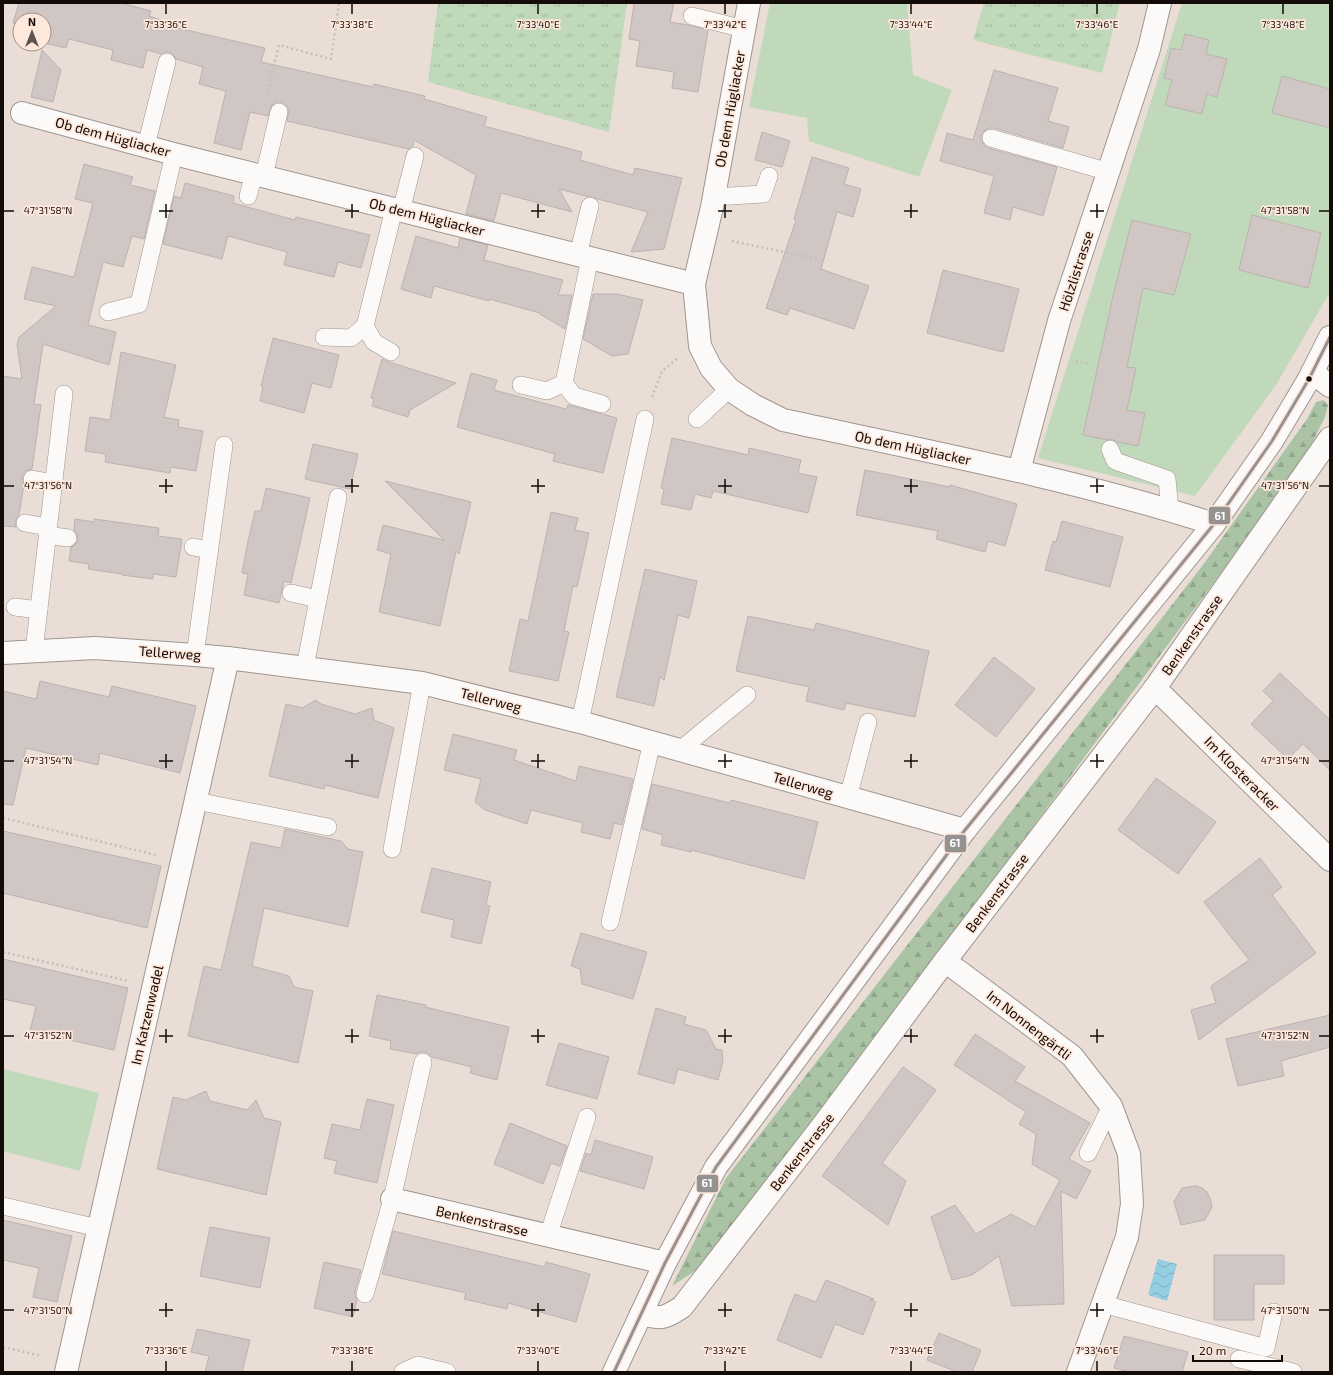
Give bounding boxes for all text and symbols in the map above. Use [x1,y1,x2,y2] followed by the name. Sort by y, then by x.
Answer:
[12,12,52,52] north arrow
[28,15,36,28] text: N
[145,18,188,30] text: 7°33'36"E
[331,18,374,30] text: 7°33'38"E
[516,18,560,30] text: 7°33'40"E
[704,18,747,30] text: 7°33'42"E
[889,18,933,30] text: 7°33'44"E
[1076,18,1119,30] text: 7°33'46"E
[1261,18,1305,30] text: 7°33'48"E
[711,49,748,169] street label: Ob dem Hügliacker
[54,113,173,160] street label: Ob dem Hügliacker
[367,194,487,239] street label: Ob dem Hügliacker
[24,204,72,216] text: 47°31'58"N
[1261,204,1309,216] text: 47°31'58"N
[1055,228,1097,313] street label: Hölzlistrasse
[1304,374,1314,384] unlabelled marker
[853,427,973,468] street label: Ob dem Hügliacker
[24,479,72,491] text: 47°31'56"N
[1261,479,1309,491] text: 47°31'56"N
[1208,506,1231,525] line badge: 61
[1214,509,1226,522] text: 61
[1158,591,1226,678] street label: Benkenstrasse
[138,642,202,663] street label: Tellerweg
[459,684,524,715] street label: Tellerweg
[1201,732,1284,815] street label: Im Klosteracker
[24,754,72,766] text: 47°31'54"N
[1261,754,1309,766] text: 47°31'54"N
[771,768,836,801] street label: Tellerweg
[944,834,967,853] line badge: 61
[949,836,961,849] text: 61
[961,850,1032,936] street label: Benkenstrasse
[127,962,166,1067] street label: Im Katzenwadel
[984,986,1075,1063] street label: Im Nonnengärtli
[24,1029,72,1041] text: 47°31'52"N
[1261,1029,1309,1041] text: 47°31'52"N
[766,1109,837,1194] street label: Benkenstrasse
[696,1174,719,1193] line badge: 61
[701,1176,713,1189] text: 61
[434,1202,530,1239] street label: Benkenstrasse
[24,1304,72,1316] text: 47°31'50"N
[1261,1304,1309,1316] text: 47°31'50"N
[1193,1337,1282,1363] scale bar
[1199,1343,1226,1357] text: 20 m
[145,1344,188,1356] text: 7°33'36"E
[331,1344,374,1356] text: 7°33'38"E
[516,1344,560,1356] text: 7°33'40"E
[704,1344,747,1356] text: 7°33'42"E
[889,1344,933,1356] text: 7°33'44"E
[1076,1344,1119,1356] text: 7°33'46"E

